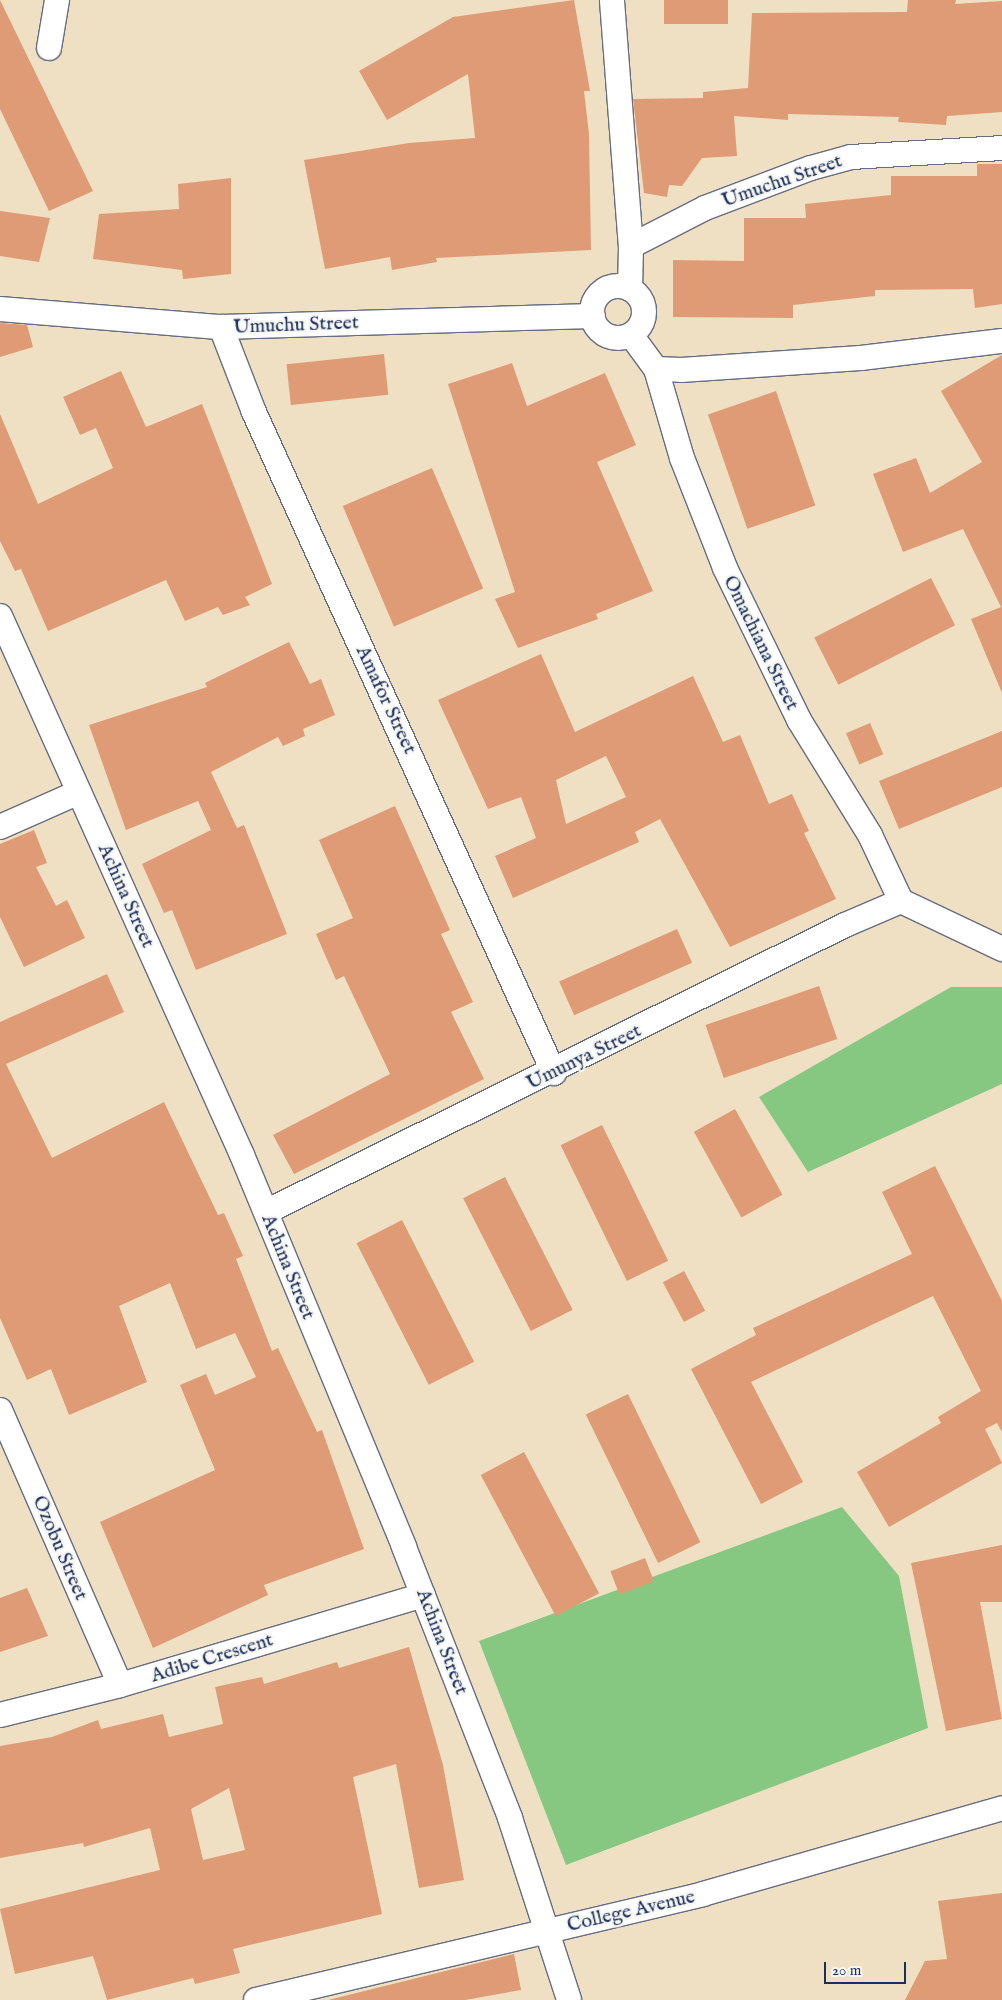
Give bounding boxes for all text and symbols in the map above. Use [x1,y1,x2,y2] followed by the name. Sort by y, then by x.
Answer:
[719,149,845,213] street label: Umuchu Street
[233,311,359,339] street label: Umuchu Street
[718,572,804,714] street label: Omachiana Street
[350,642,422,758] street label: Amafor Street
[92,840,160,952] street label: Achina Street
[523,1019,645,1095] street label: Umunya Street
[256,1211,320,1323] street label: Achina Street
[27,1492,93,1604] street label: Ozobu Street
[411,1586,473,1698] street label: Achina Street
[148,1628,276,1688] street label: Adibe Crescent
[565,1885,697,1937] street label: College Avenue
[827,1952,910,1984] scale bar
[832,1961,861,1980] text: 20 m

